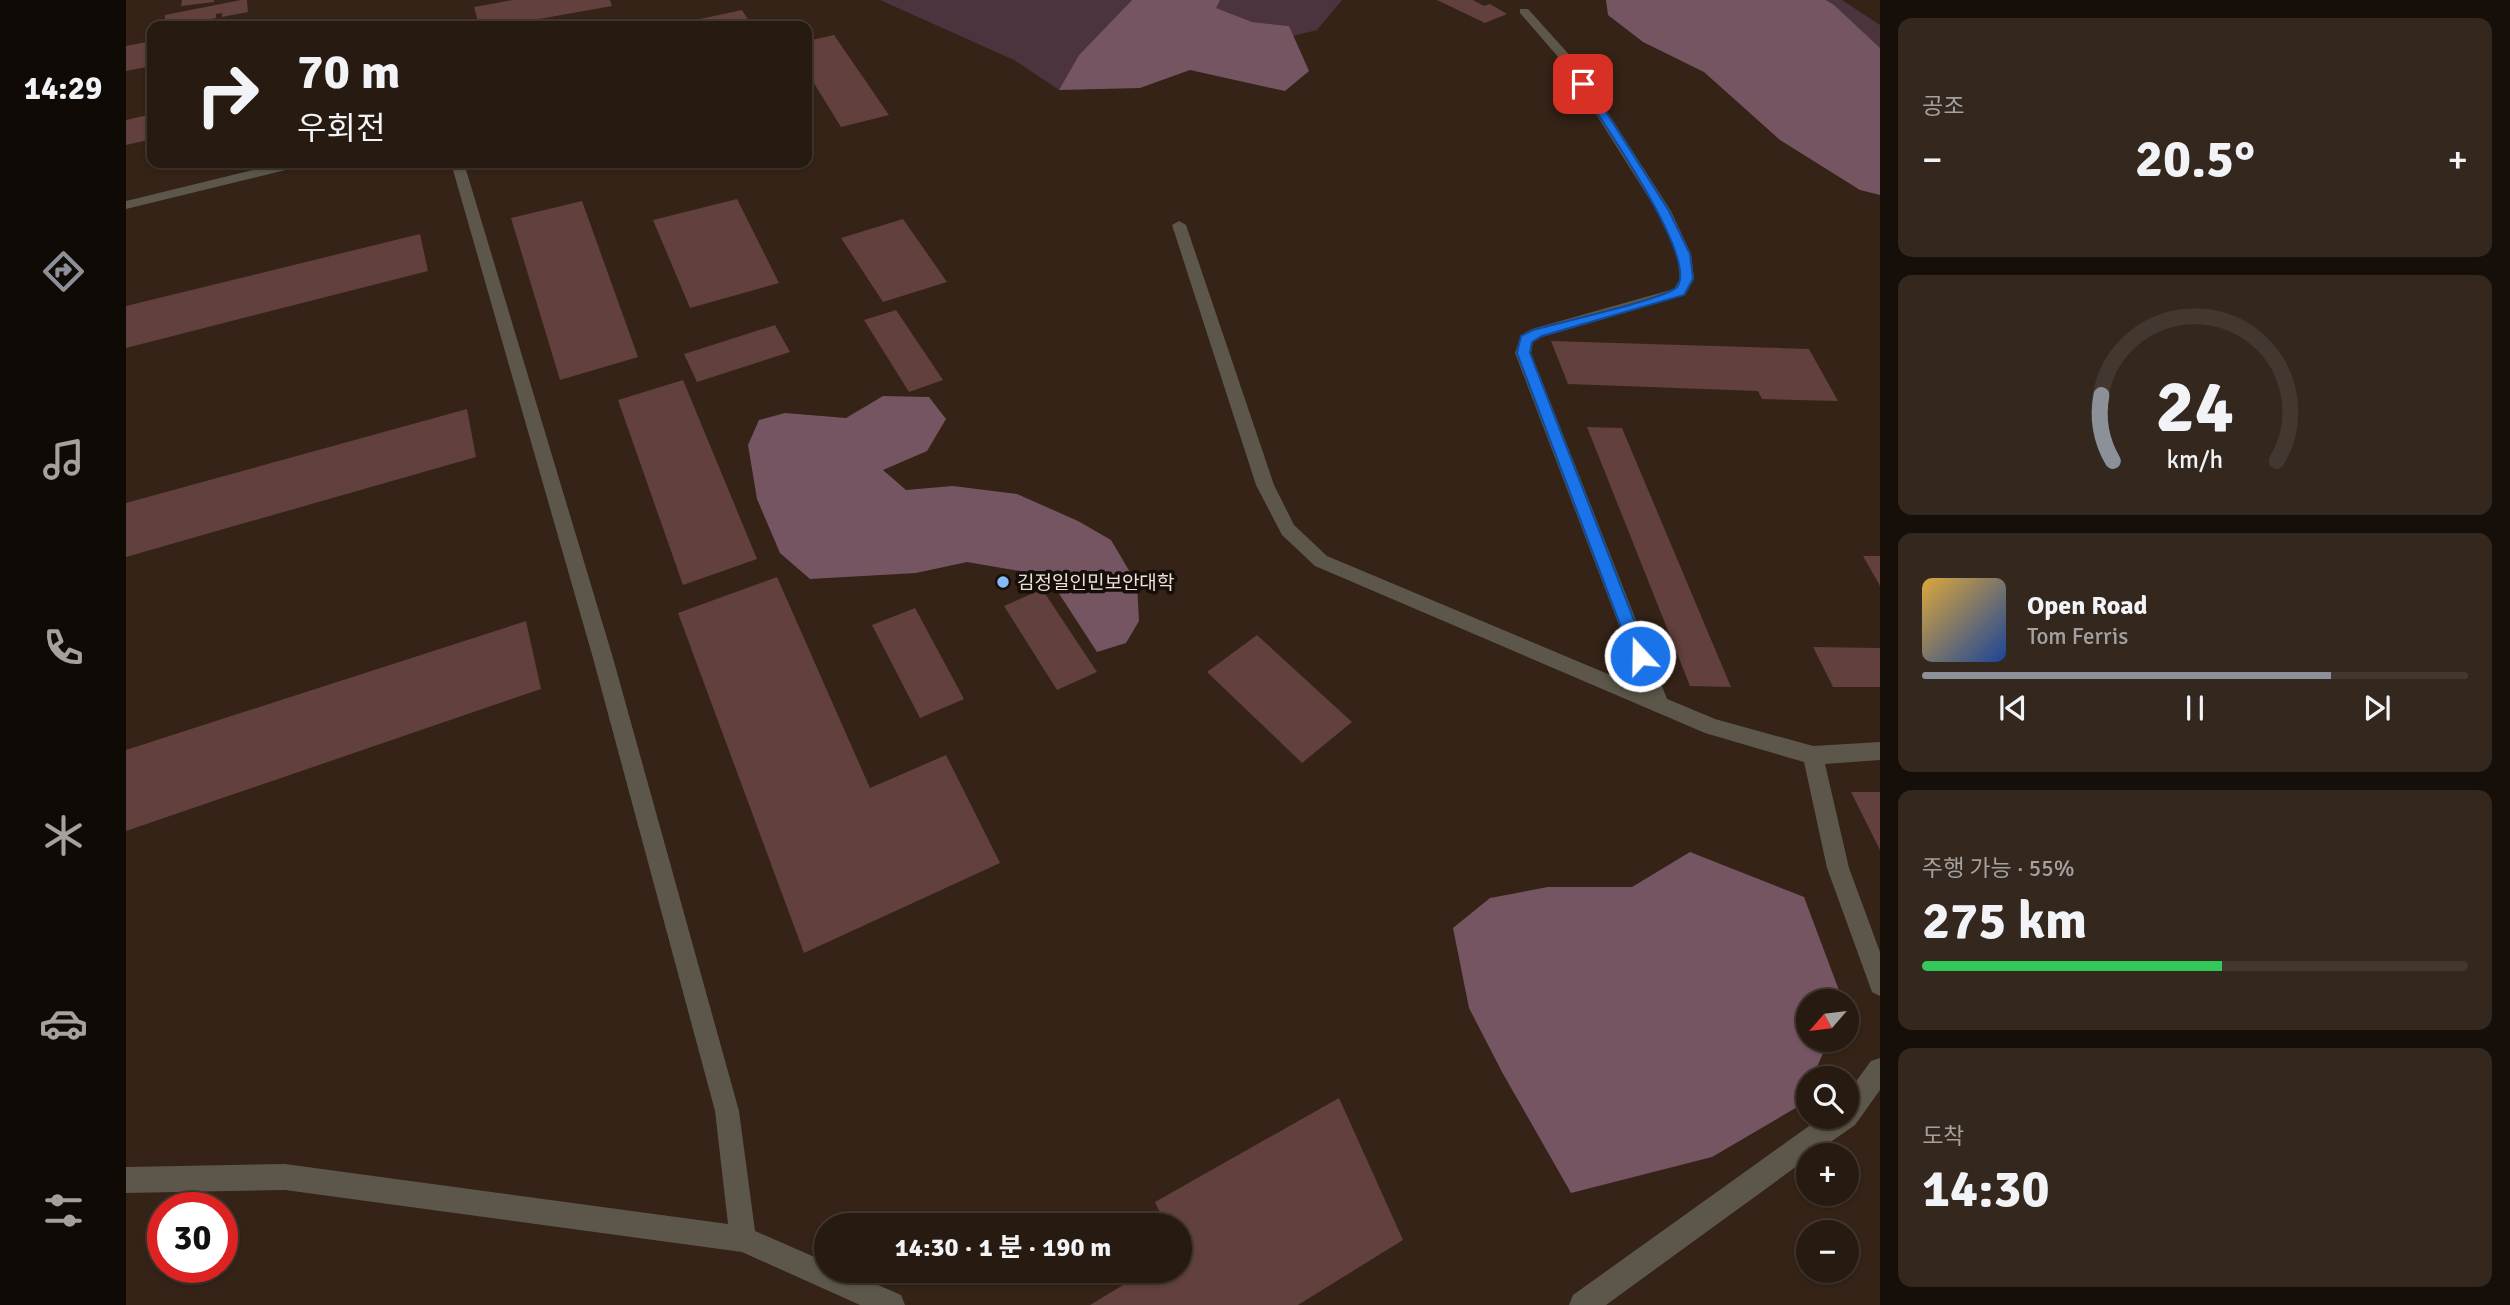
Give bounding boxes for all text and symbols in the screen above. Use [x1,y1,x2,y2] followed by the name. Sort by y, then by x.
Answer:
[297,42,400,102] text: 70 m
[182,49,273,140] icon: right
[1553,54,1613,114] pin
[1564,65,1602,103] icon: arrive
[24,69,102,108] text: 14:29
[1922,92,1964,121] text: 공조
[297,109,385,148] text: 우회전
[2135,127,2255,191] text: 20.5°
[1922,136,1943,183] text: −
[2447,136,2468,183] text: +
[39,247,88,296] icon: directions
[2156,364,2234,453] text: 24
[39,435,88,484] icon: music
[2167,444,2223,475] text: km/h
[1017,571,1175,595] place label: 김정일인민보안대학
[995,574,1011,590] marker: 김정일인민보안대학
[2027,590,2148,622] text: Open Road
[1603,619,1677,693] position arrow
[2027,622,2128,651] text: Tom Ferris
[39,623,88,672] icon: phone
[1994,689,2032,727] icon: previous
[2176,689,2214,727] icon: pause
[2358,689,2396,727] icon: next
[39,811,88,860] icon: climate
[1922,854,2075,883] text: 주행 가능 · 55%
[1922,889,2087,953] text: 275 km
[1796,989,1858,1052] north arrow
[1796,989,1859,1283] map controls
[39,999,88,1048] icon: car
[1796,1066,1859,1129] button: search
[1922,1122,1964,1151] text: 도착
[1796,1143,1859,1206] button: +
[1922,1157,2050,1221] text: 14:30
[39,1186,88,1235] icon: filters
[147,1192,238,1283] speed limit sign: 30
[1796,1220,1859,1283] button: −
[895,1232,1111,1264] text: 14:30 · 1 분 · 190 m

